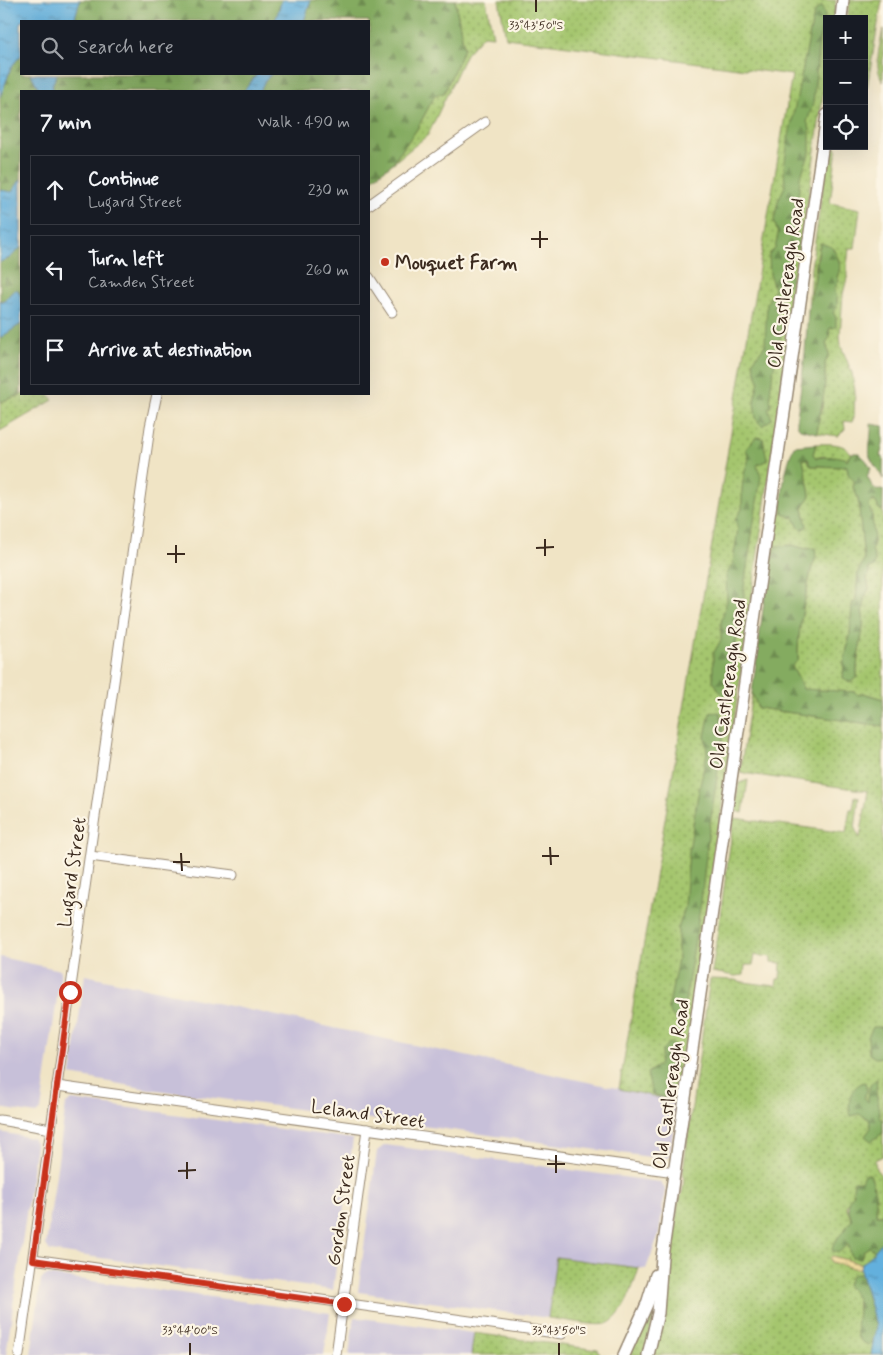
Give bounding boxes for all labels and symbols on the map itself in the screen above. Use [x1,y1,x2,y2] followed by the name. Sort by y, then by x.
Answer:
[509,18,563,34] text: 33°43'50"S
[762,197,813,370] street label: Old Castlereagh Road
[395,251,518,276] place label: Mouquet Farm
[379,256,391,268] marker: Mouquet Farm
[704,598,755,771] street label: Old Castlereagh Road
[52,815,96,929] street label: Lugard Street
[59,981,82,1004] route start
[647,998,698,1171] street label: Old Castlereagh Road
[309,1094,426,1135] street label: Leland Street
[321,1153,362,1267] street label: Gordon Street
[333,1293,356,1316] route end
[162,1323,218,1339] text: 33°44'00"S
[532,1323,586,1339] text: 33°43'50"S

